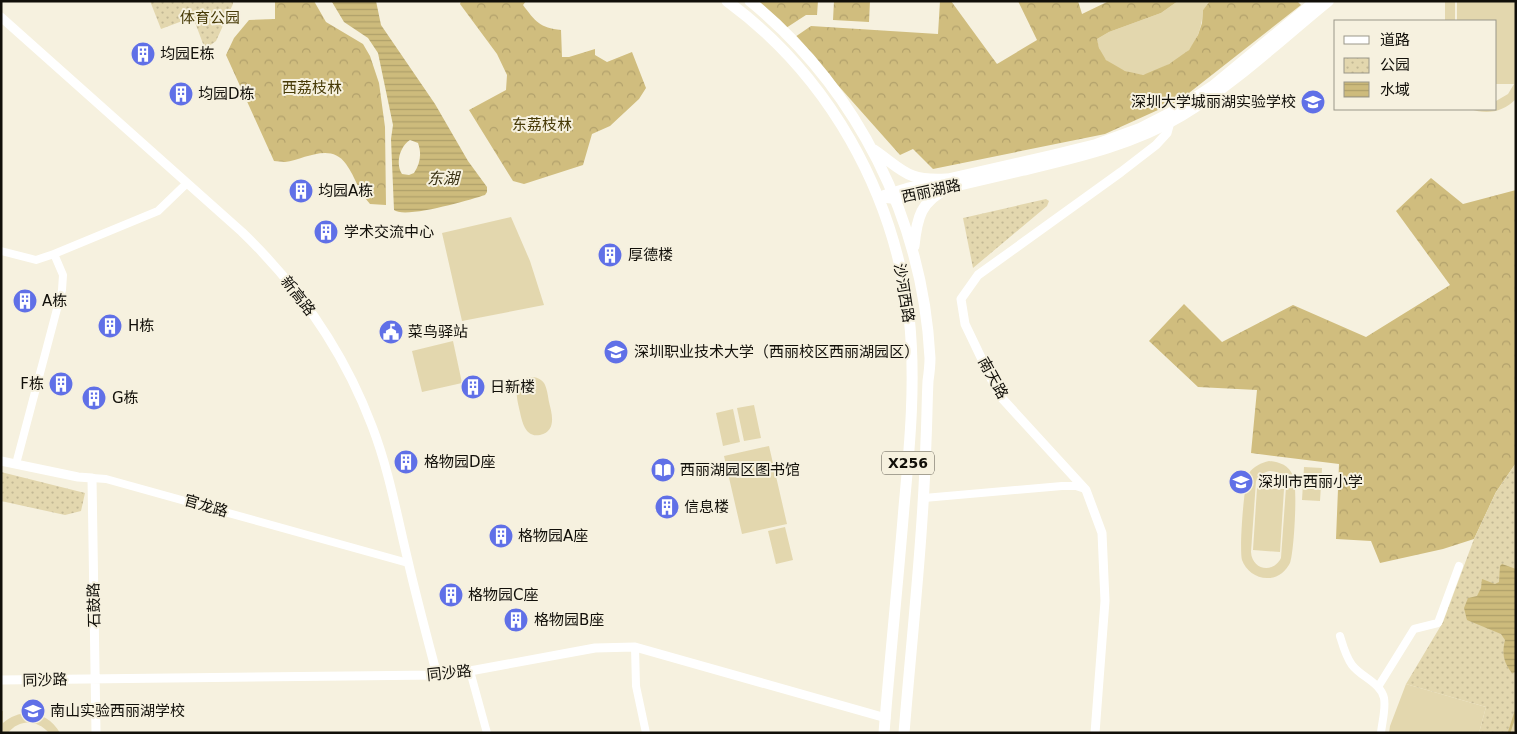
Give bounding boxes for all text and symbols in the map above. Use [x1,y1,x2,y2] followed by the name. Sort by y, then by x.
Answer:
[180,9,240,27] park label: 体育公园
[1334,20,1497,110] legend
[1380,31,1410,49] text: 道路
[130,41,156,67] building icon: 均园E栋
[160,45,214,63] place label: 均园E栋
[1380,56,1410,74] text: 公园
[282,79,342,97] park label: 西荔枝林
[168,81,194,107] building icon: 均园D栋
[1380,81,1410,99] text: 水域
[198,85,255,103] place label: 均园D栋
[1300,89,1326,115] school or university icon: 深圳大学城丽湖实验学校
[1131,93,1296,111] place label: 深圳大学城丽湖实验学校
[512,116,572,134] park label: 东荔枝林
[427,169,462,188] water label: 东湖
[900,176,962,206] street label: 西丽湖路
[288,178,314,204] building icon: 均园A栋
[318,182,373,200] place label: 均园A栋
[313,219,339,245] building icon: 学术交流中心
[344,223,434,241] place label: 学术交流中心
[597,242,623,268] building icon: 厚德楼
[628,246,673,264] place label: 厚德楼
[890,262,918,324] street label: 沙河西路
[277,273,319,319] street label: 新高路
[12,288,38,314] building icon: A栋
[42,292,67,310] place label: A栋
[97,313,123,339] building icon: H栋
[128,317,154,335] place label: H栋
[378,319,404,345] public building icon: 菜鸟驿站
[408,323,468,341] place label: 菜鸟驿站
[603,339,629,365] school or university icon: 深圳职业技术大学（西丽校区西丽湖园区）
[634,343,919,361] place label: 深圳职业技术大学（西丽校区西丽湖园区）
[974,354,1012,402] street label: 南天路
[48,371,74,397] building icon: F栋
[460,374,486,400] building icon: 日新楼
[20,375,44,393] place label: F栋
[490,378,535,396] place label: 日新楼
[81,385,107,411] building icon: G栋
[112,389,139,407] place label: G栋
[393,449,419,475] building icon: 格物园D座
[882,452,934,474] road number: X256
[424,453,496,471] place label: 格物园D座
[650,457,676,483] library icon: 西丽湖园区图书馆
[680,461,800,479] place label: 西丽湖园区图书馆
[1228,469,1254,495] school or university icon: 深圳市西丽小学
[1258,473,1363,491] place label: 深圳市西丽小学
[182,491,230,521] street label: 官龙路
[654,494,680,520] building icon: 信息楼
[684,498,729,516] place label: 信息楼
[488,523,514,549] building icon: 格物园A座
[518,527,588,545] place label: 格物园A座
[85,582,103,628] street label: 石鼓路
[438,582,464,608] building icon: 格物园C座
[468,586,538,604] place label: 格物园C座
[503,607,529,633] building icon: 格物园B座
[534,611,604,629] place label: 格物园B座
[426,662,472,684] street label: 同沙路
[22,671,68,689] street label: 同沙路
[20,698,46,724] school or university icon: 南山实验西丽湖学校
[50,702,185,720] place label: 南山实验西丽湖学校

